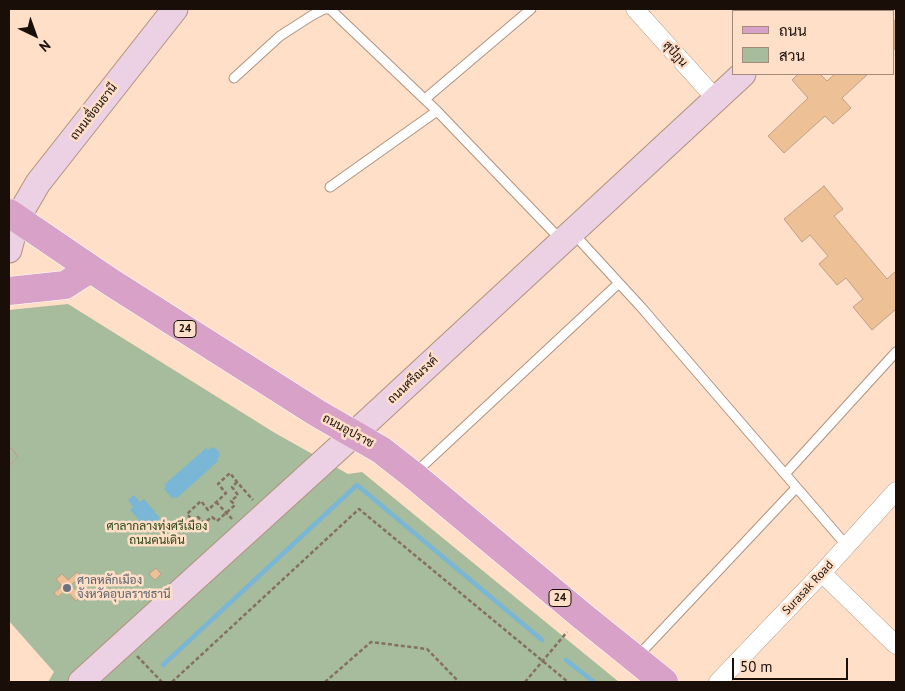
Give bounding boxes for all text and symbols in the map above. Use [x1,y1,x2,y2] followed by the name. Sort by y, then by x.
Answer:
[10,10,60,60] north arrow
[732,10,895,75] legend
[779,21,807,40] text: ถนน
[36,36,54,56] text: N
[660,38,690,70] street label: สุปัฎน
[779,46,805,65] text: สวน
[67,81,121,143] street label: ถนนเขื่อนธานี
[174,320,196,338] road number: 24
[385,353,441,407] street label: ถนนศรีณรงค์
[320,411,376,451] street label: ถนนอุปราช
[107,520,207,548] park label: ศาลากลางทุ่งศรีเมือง ถนนคนเดิน
[779,558,837,618] street label: Surasak Road
[77,574,171,602] place label: ศาลหลักเมือง จังหวัดอุบลราชธานี
[61,582,73,594] marker: ศาลหลักเมือง จังหวัดอุบลราชธานี
[549,590,571,606] road number: 24
[735,648,851,680] scale bar
[740,657,773,676] text: 50 m

